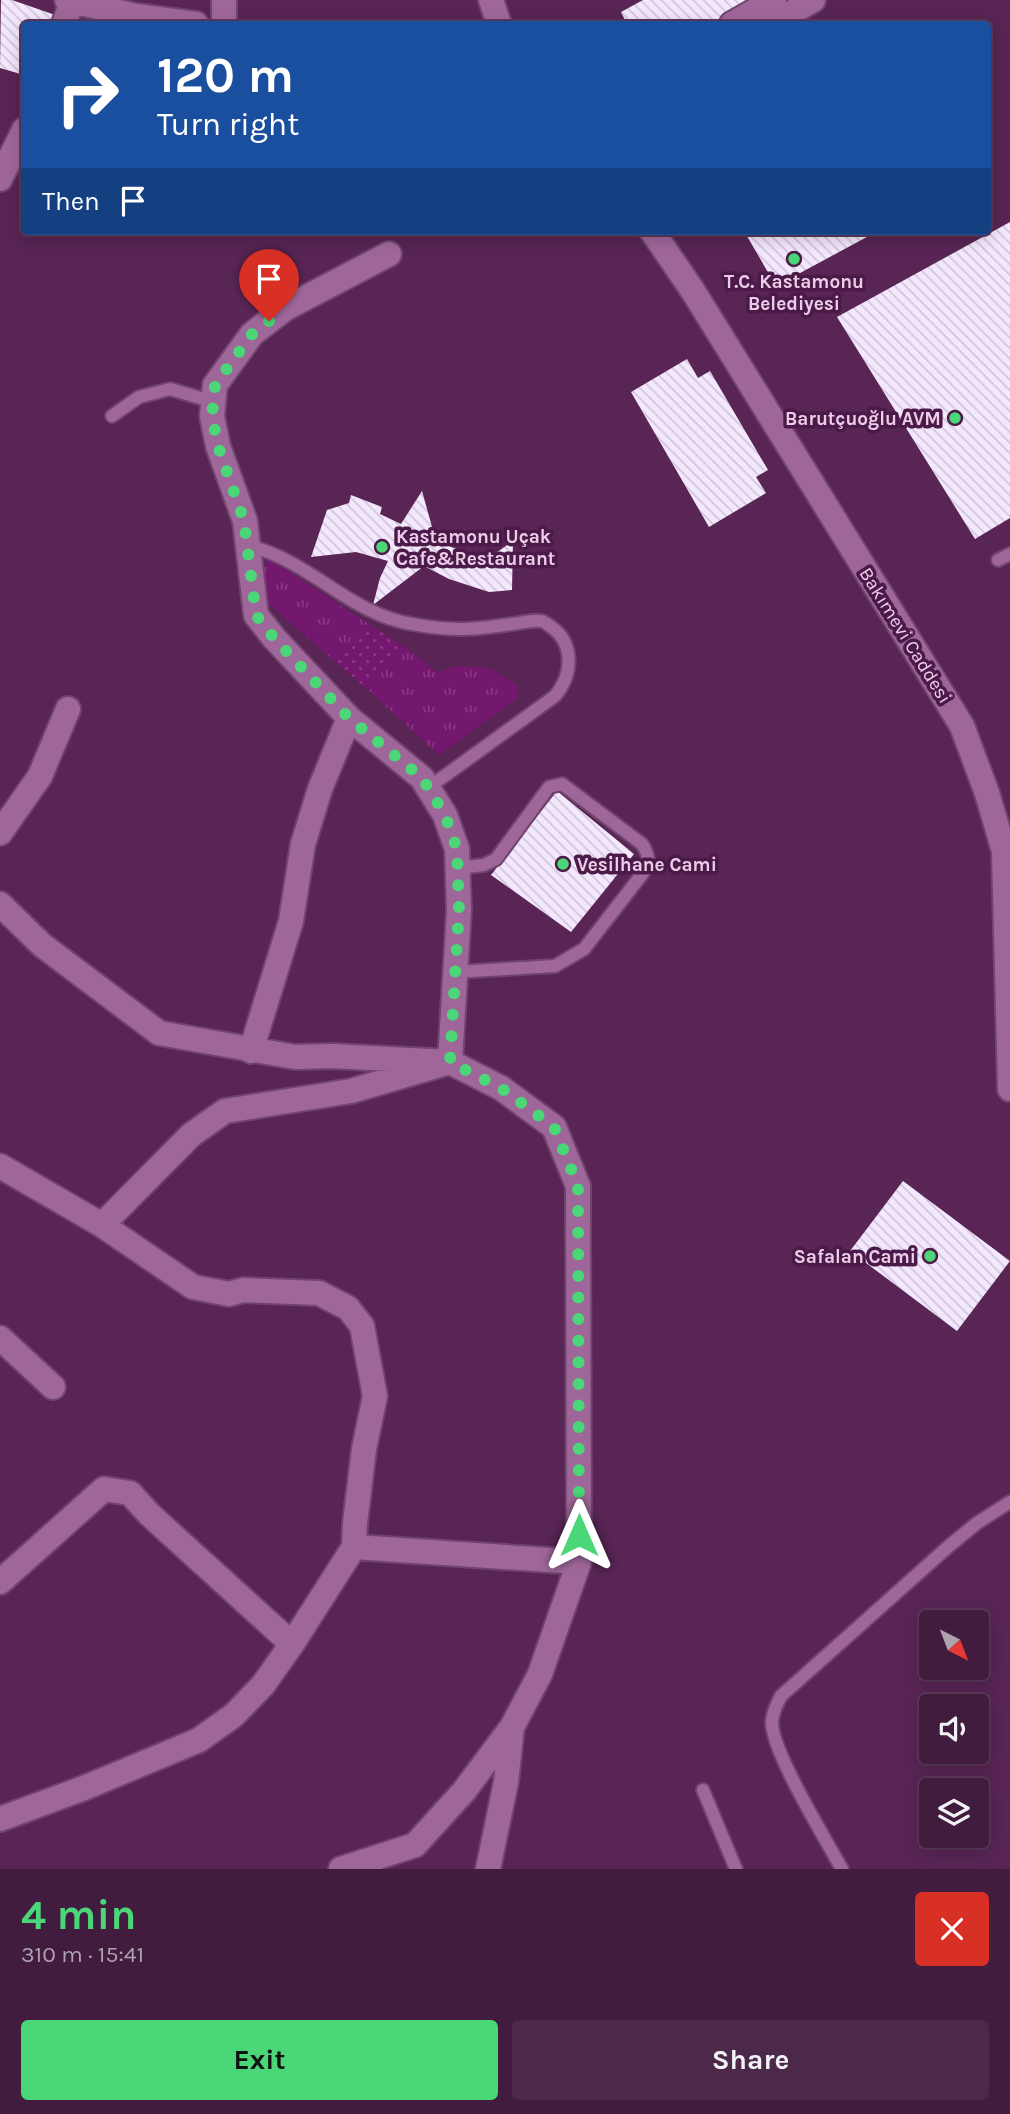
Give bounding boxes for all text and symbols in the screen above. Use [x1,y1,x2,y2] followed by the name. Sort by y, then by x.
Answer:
[157,47,294,104] text: 120 m
[42,49,133,140] icon: right
[157,106,299,143] text: Turn right
[114,182,152,220] icon: arrive
[42,186,100,217] text: Then
[239,249,299,321] pin
[786,251,802,267] marker: T.C. Kastamonu Belediyesi
[250,260,288,298] icon: arrive
[724,271,864,315] place label: T.C. Kastamonu Belediyesi
[785,408,941,430] place label: Barutçuoğlu AVM
[947,410,963,426] marker: Barutçuoğlu AVM
[396,526,555,570] place label: Kastamonu Uçak Cafe&Restaurant
[374,539,390,555] marker: Kastamonu Uçak Cafe&Restaurant
[855,564,956,707] street label: Bakımevi Caddesi
[577,854,717,876] place label: Vesilhane Cami
[555,856,571,872] marker: Vesilhane Cami
[794,1246,916,1268] place label: Safalan Cami
[922,1248,938,1264] marker: Safalan Cami
[542,1498,616,1572] position arrow
[919,1610,989,1680] north arrow
[919,1610,989,1848] map controls
[919,1694,989,1764] button: sound
[919,1778,989,1848] button: layers
[21,1890,136,1940] text: 4 min
[915,1892,989,1966] button: close
[21,1941,144,1968] text: 310 m · 15:41
[21,2020,498,2100] button: Exit
[512,2020,989,2100] button: Share

